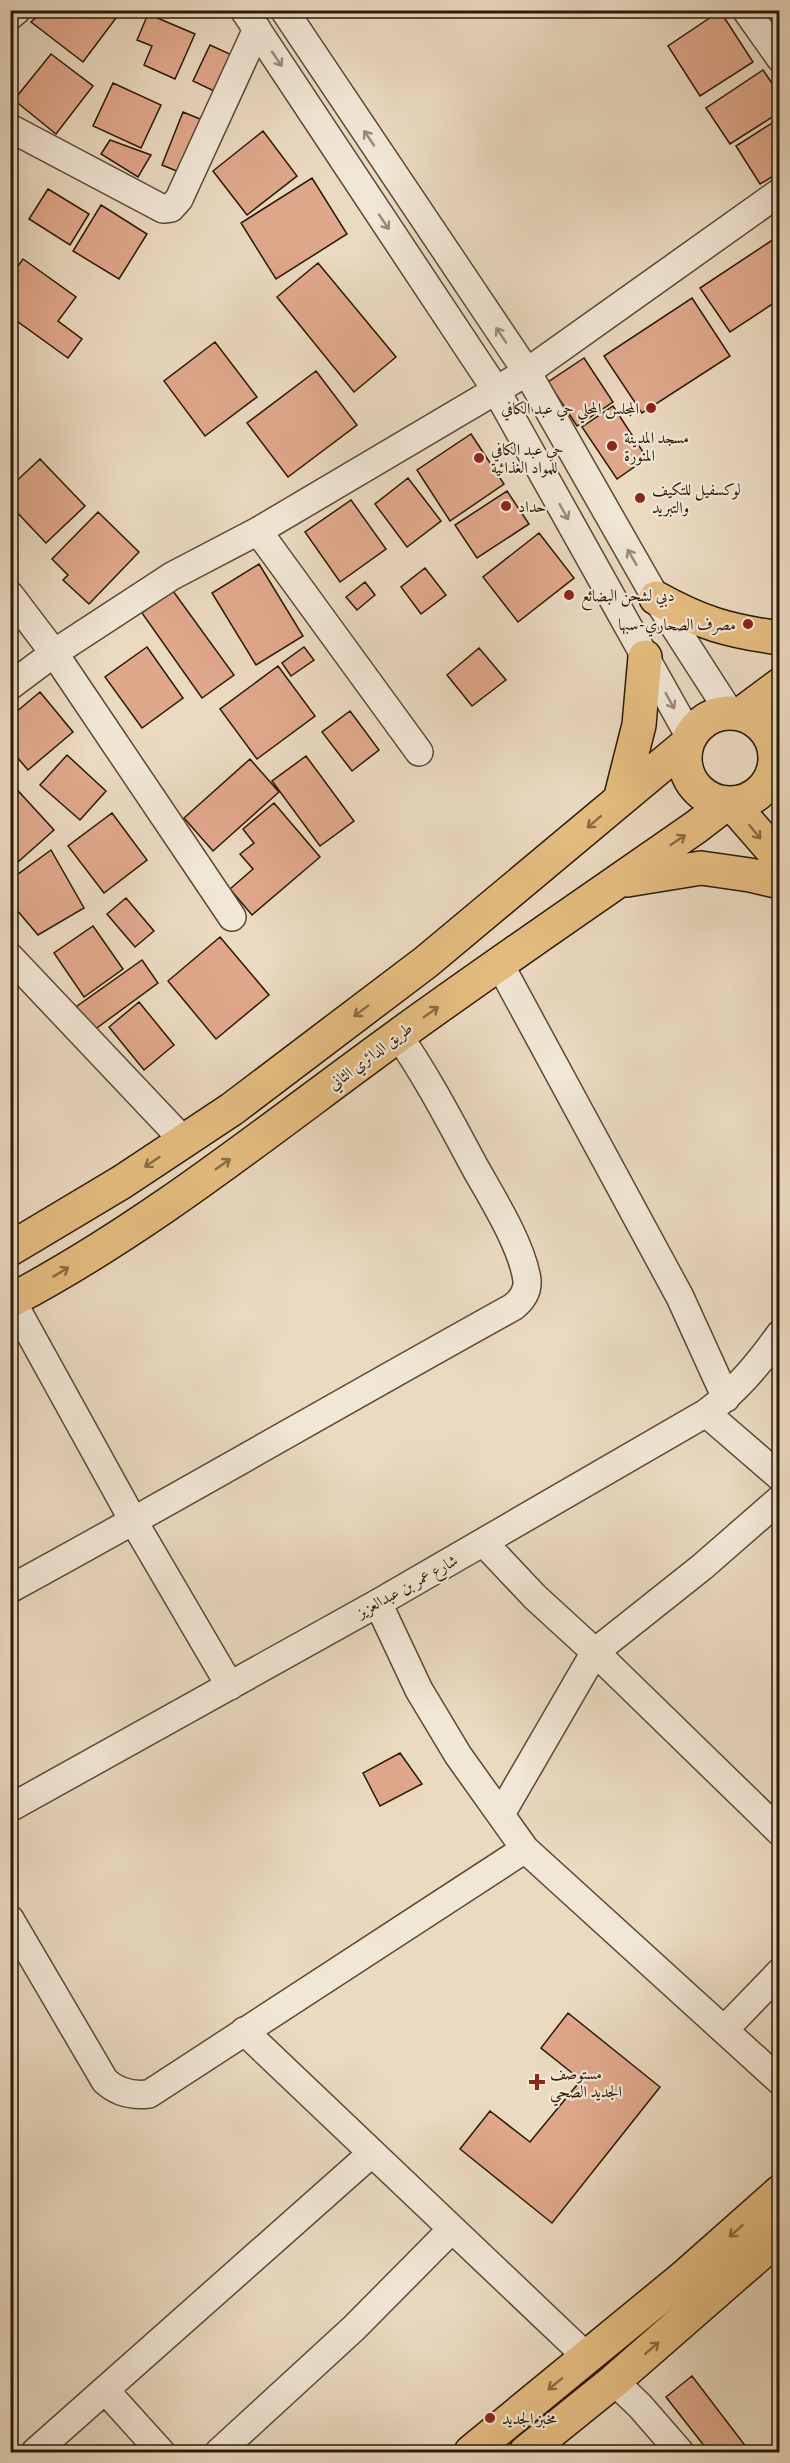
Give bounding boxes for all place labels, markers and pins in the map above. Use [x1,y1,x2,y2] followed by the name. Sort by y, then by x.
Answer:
[501,399,639,424] place label: المجلس المحلي حي عبد الكافي
[644,401,658,415] marker: المجلس المحلي حي عبد الكافي
[624,428,689,466] place label: مسجد المدينة المنورة
[605,439,619,453] marker: مسجد المدينة المنورة
[491,440,564,478] place label: حي عبد الكافي للمواد الغذائية
[472,451,486,465] marker: حي عبد الكافي للمواد الغذائية
[652,480,741,518] place label: لوكسفيل للتكيف والتبريد
[633,491,647,505] marker: لوكسفيل للتكيف والتبريد
[518,497,546,516] place label: حداد
[499,499,513,513] marker: حداد
[581,586,675,611] place label: دبي لشحن البضائع
[562,588,576,602] marker: دبي لشحن البضائع
[618,615,736,637] place label: مصرف الصحاري-سبها
[741,617,755,631] marker: مصرف الصحاري-سبها
[550,2064,622,2107] place label: مستوصف الجديد الصحي
[528,2073,546,2091] marker: مستوصف الجديد الصحي
[502,2409,557,2429] place label: مخبز الجديد
[483,2411,497,2425] marker: مخبز الجديد

